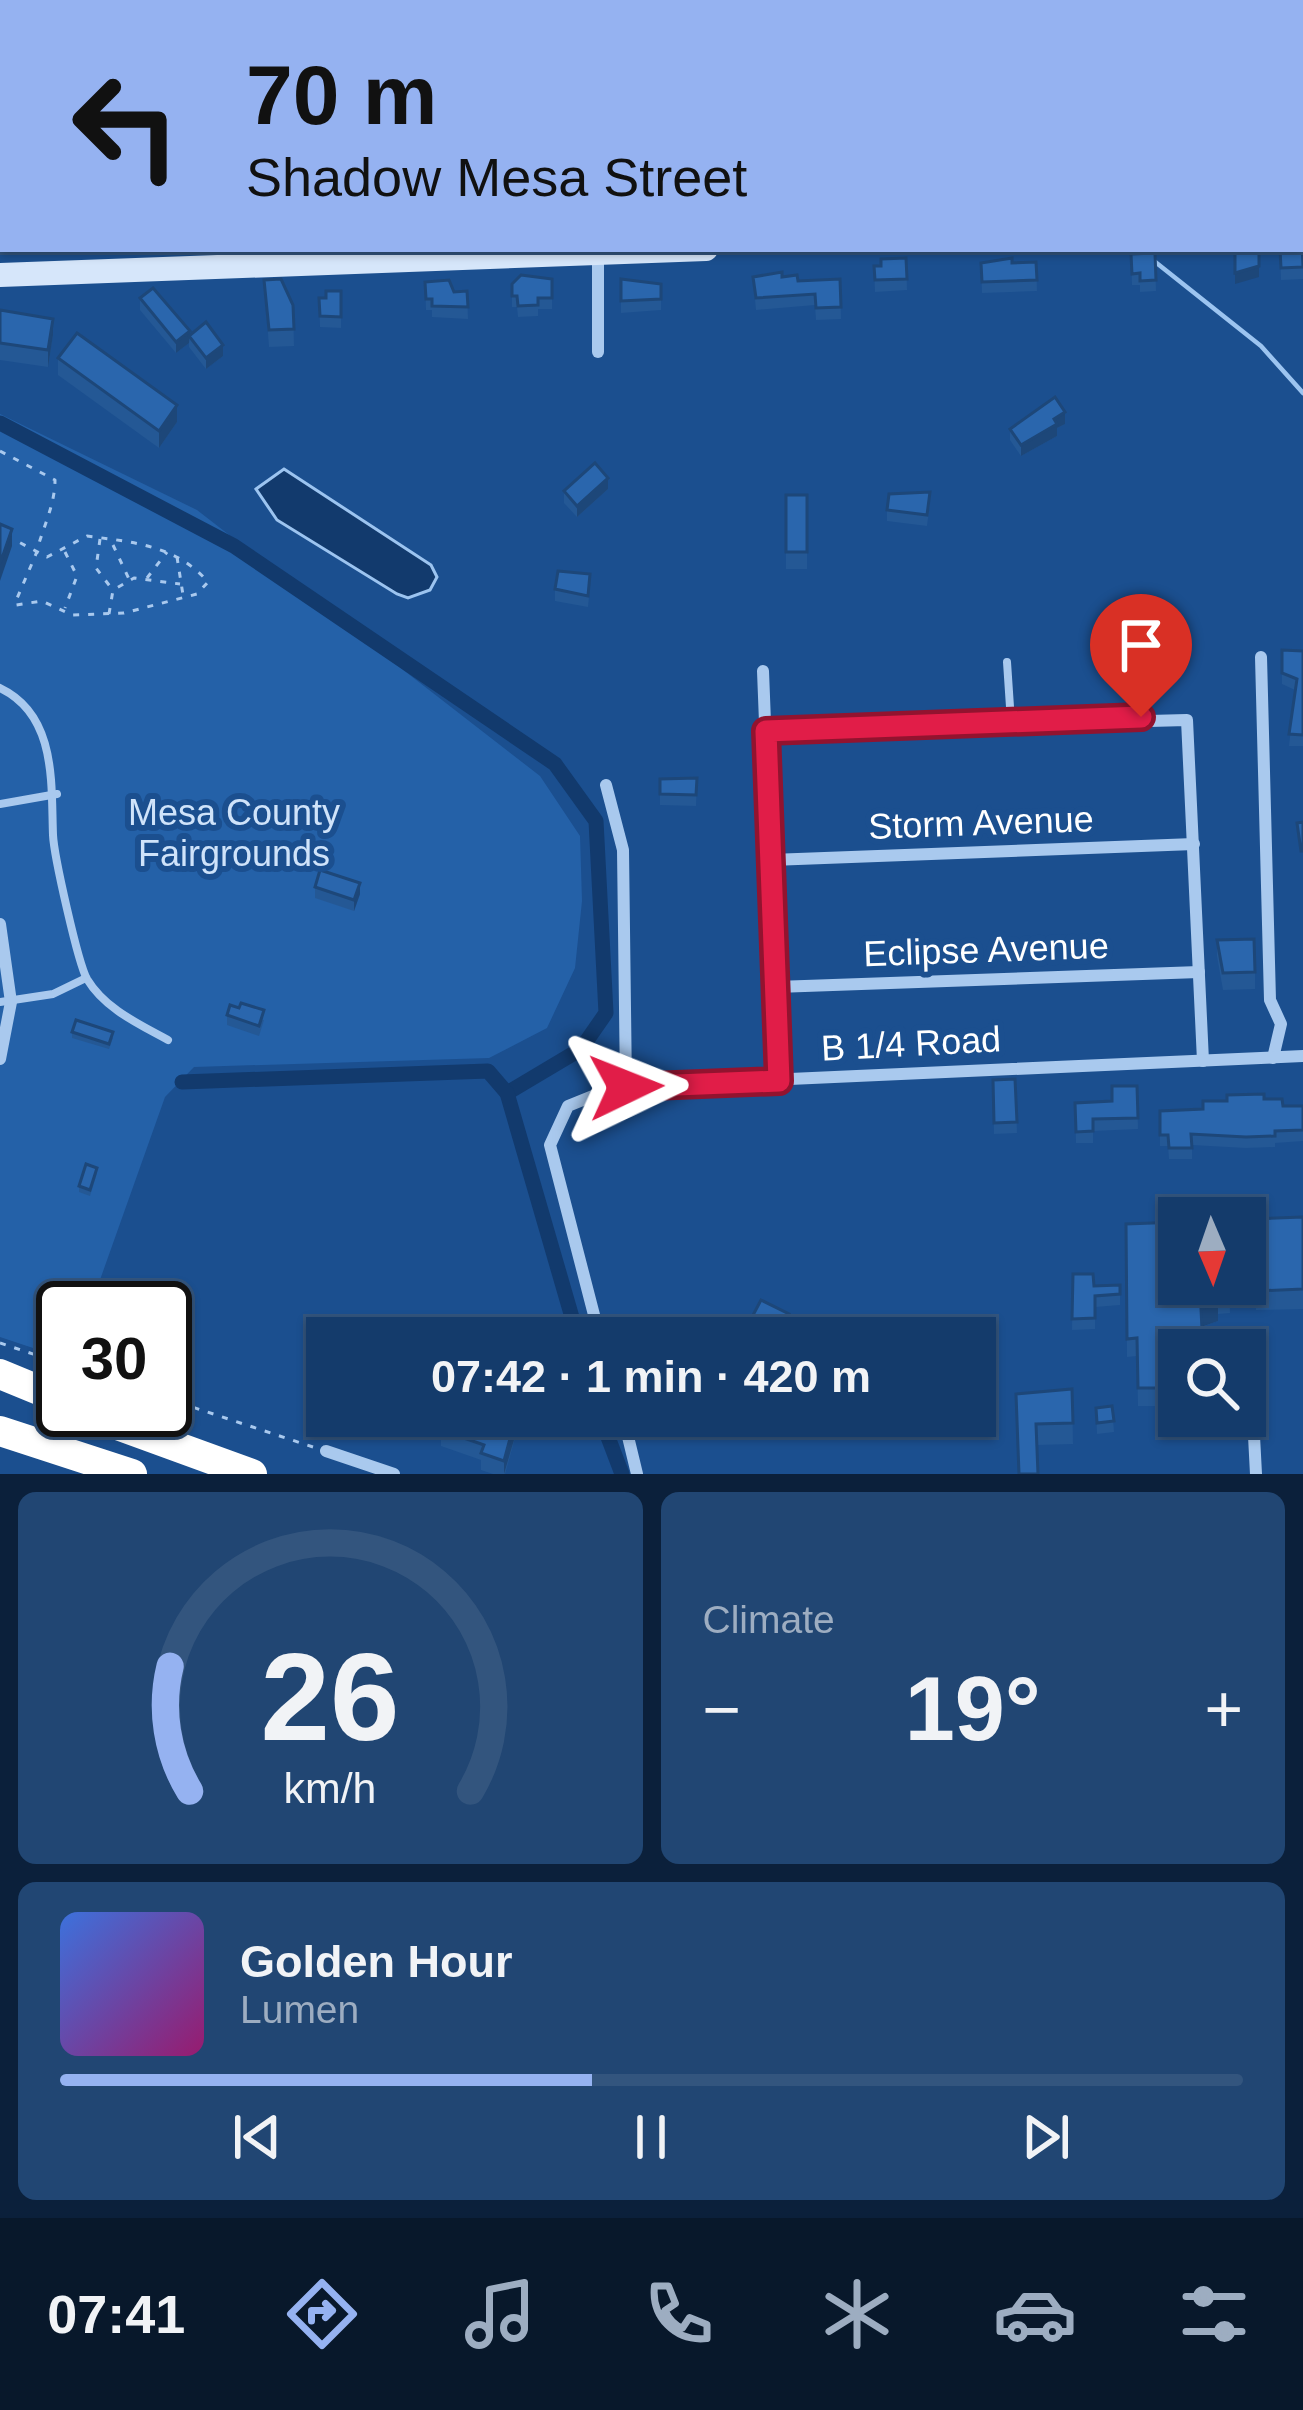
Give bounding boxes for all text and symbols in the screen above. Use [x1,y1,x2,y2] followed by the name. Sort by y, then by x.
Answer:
[48,48,204,204] icon: left
[246,48,437,142] text: 70 m
[246,147,747,207] text: Shadow Mesa Street
[1090,594,1192,717] pin
[1108,612,1174,678] icon: arrive
[128,792,340,874] park label: Mesa County Fairgrounds
[868,798,1094,847] street label: Storm Avenue
[863,925,1109,974] street label: Eclipse Avenue
[820,1018,1002,1069] street label: B 1/4 Road
[563,1024,689,1150] position arrow
[1158,1197,1266,1305] north arrow
[1158,1197,1266,1437] map controls
[36,1281,192,1437] speed limit sign: 30
[1158,1329,1266,1437] button: search
[431,1351,871,1402] text: 07:42 · 1 min · 420 m
[703,1598,835,1641] text: Climate
[261,1627,400,1766] text: 26
[905,1659,1041,1759] text: 19°
[703,1672,741,1746] text: −
[1204,1672,1243,1746] text: +
[284,1764,377,1812] text: km/h
[240,1936,512,1987] text: Golden Hour
[240,1988,359,2031] text: Lumen
[224,2104,290,2170] icon: previous
[618,2104,684,2170] icon: pause
[1013,2104,1079,2170] icon: next
[280,2272,364,2356] icon: directions
[458,2272,542,2356] icon: music
[637,2272,721,2356] icon: phone
[815,2272,899,2356] icon: climate
[993,2272,1077,2356] icon: car
[1172,2272,1256,2356] icon: filters
[47,2284,185,2344] text: 07:41

